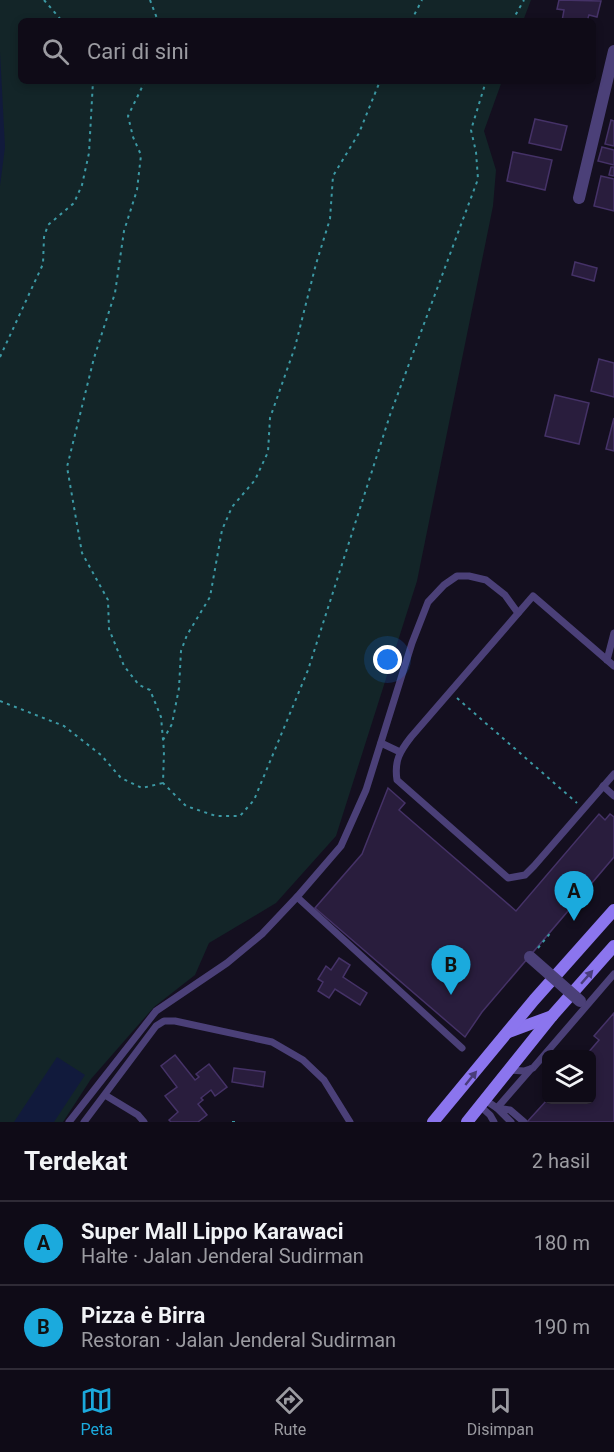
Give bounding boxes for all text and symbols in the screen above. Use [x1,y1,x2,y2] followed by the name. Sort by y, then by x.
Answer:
[18,18,596,84] search box
[39,35,72,68] icon: search
[87,39,189,64] text: Cari di sini
[373,645,402,674] your location
[554,872,594,921] pin: A
[432,946,470,995] pin: B
[580,970,593,985] one-way arrow
[542,1050,596,1104] map controls
[542,1050,596,1104] button: layers
[465,1070,477,1085] one-way arrow
[24,1146,128,1176] text: Terdekat
[532,1149,590,1173] text: 2 hasil
[81,1219,344,1244] text: Super Mall Lippo Karawaci
[37,1231,50,1255] text: A
[534,1231,590,1255] text: 180 m
[81,1244,364,1268] text: Halte · Jalan Jenderal Sudirman
[81,1303,205,1328] text: Pizza ė Birra
[37,1315,50,1339] text: B
[534,1315,590,1339] text: 190 m
[81,1328,396,1352] text: Restoran · Jalan Jenderal Sudirman
[80,1384,113,1439] tab: Peta
[273,1384,306,1439] tab: Rute
[467,1384,534,1439] tab: Disimpan

